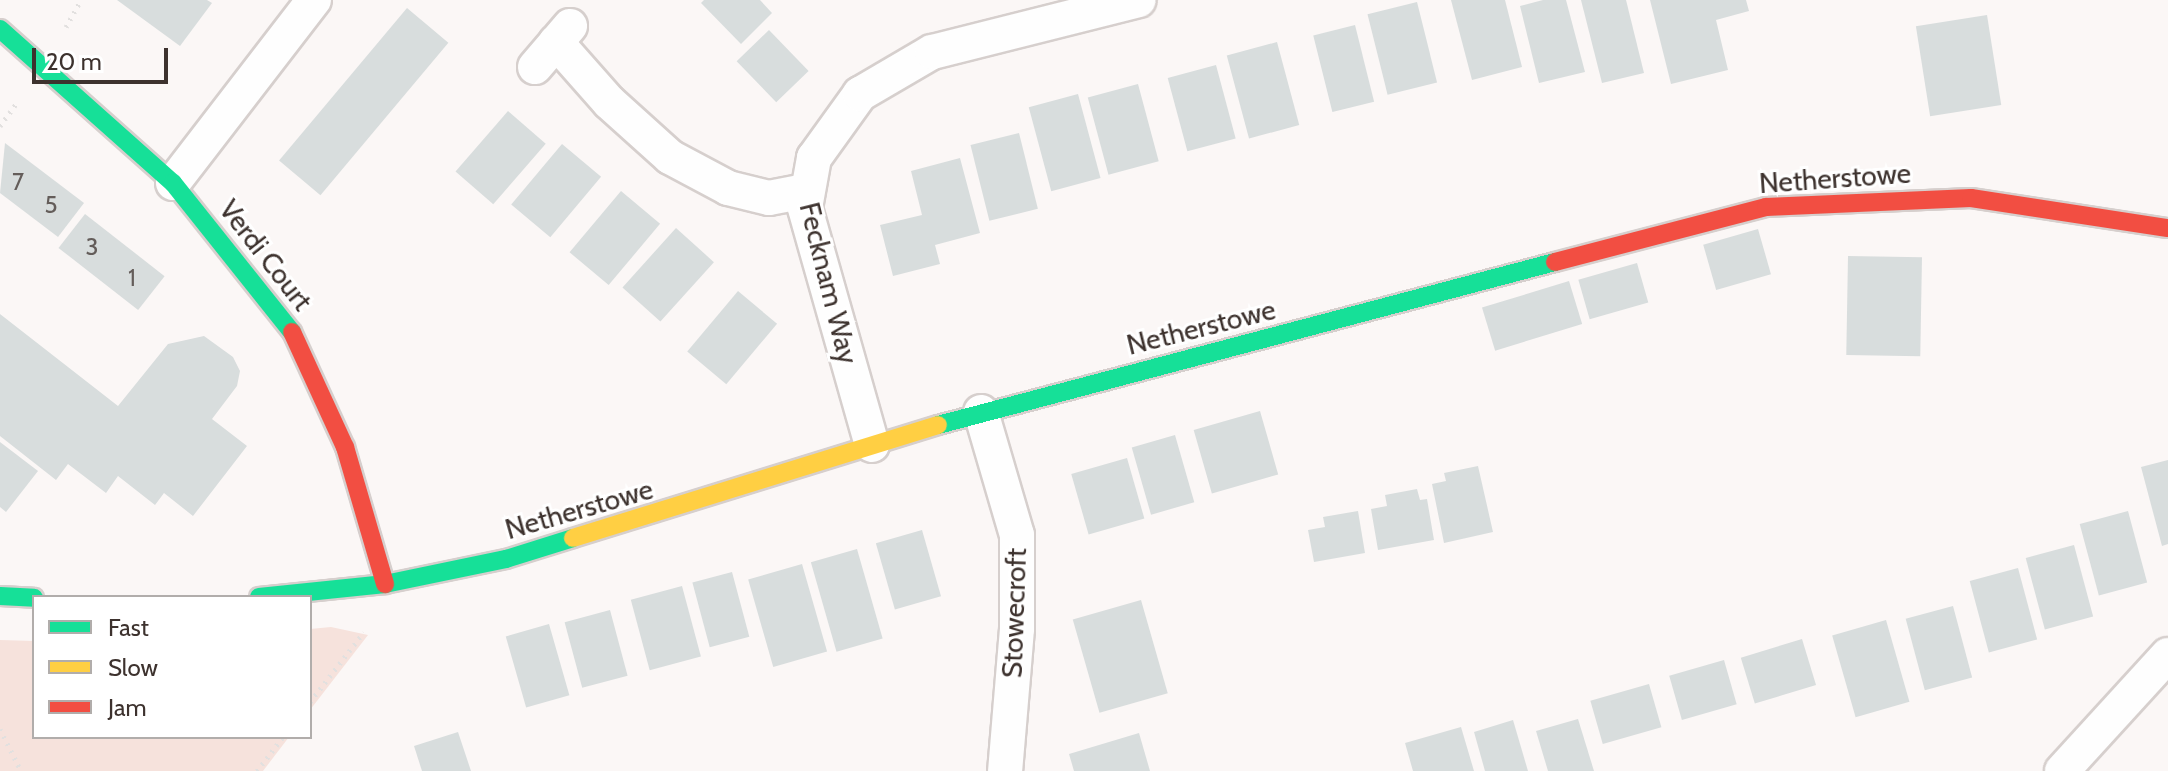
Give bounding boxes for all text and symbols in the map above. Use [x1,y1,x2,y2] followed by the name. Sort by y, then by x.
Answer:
[36,32,172,82] scale bar
[46,47,102,76] text: 20 m
[1758,156,1912,200] street label: Netherstowe
[12,168,24,196] house number: 7
[45,191,57,219] house number: 5
[212,193,320,317] street label: Verdi Court
[793,199,865,367] street label: Fecknam Way
[86,233,98,261] house number: 3
[128,264,136,292] house number: 1
[1123,292,1279,362] street label: Netherstowe
[501,472,657,546] street label: Netherstowe
[995,547,1033,679] street label: Stowecroft
[32,595,312,739] legend
[108,613,149,642] text: Fast
[108,653,158,682] text: Slow
[108,693,146,722] text: Jam

